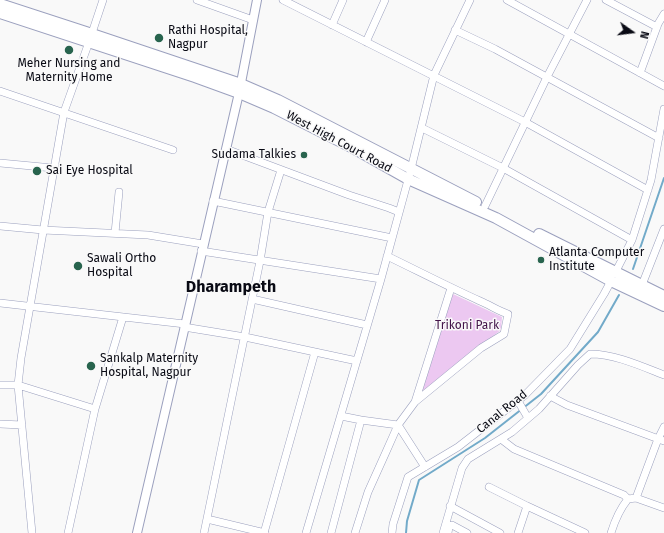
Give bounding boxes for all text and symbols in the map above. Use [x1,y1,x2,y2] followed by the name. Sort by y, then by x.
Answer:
[612,12,652,52] north arrow
[168,24,248,52] place label: Rathi Hospital, Nagpur
[637,30,651,40] text: N
[153,32,165,44] marker: Rathi Hospital, Nagpur
[63,44,75,56] marker: Meher Nursing and Maternity Home
[17,57,121,85] place label: Meher Nursing and Maternity Home
[284,108,394,176] street label: West High Court Road
[212,148,296,162] place label: Sudama Talkies
[299,150,309,160] marker: Sudama Talkies
[46,164,133,178] place label: Sai Eye Hospital
[31,165,43,177] marker: Sai Eye Hospital
[549,246,644,274] place label: Atlanta Computer Institute
[87,252,156,280] place label: Sawali Ortho Hospital
[536,255,546,265] marker: Atlanta Computer Institute
[72,260,84,272] marker: Sawali Ortho Hospital
[186,278,276,298] district label: Dharampeth
[435,319,499,333] park label: Trikoni Park
[100,352,198,380] place label: Sankalp Maternity Hospital, Nagpur
[85,360,97,372] marker: Sankalp Maternity Hospital, Nagpur
[474,387,530,437] street label: Canal Road

